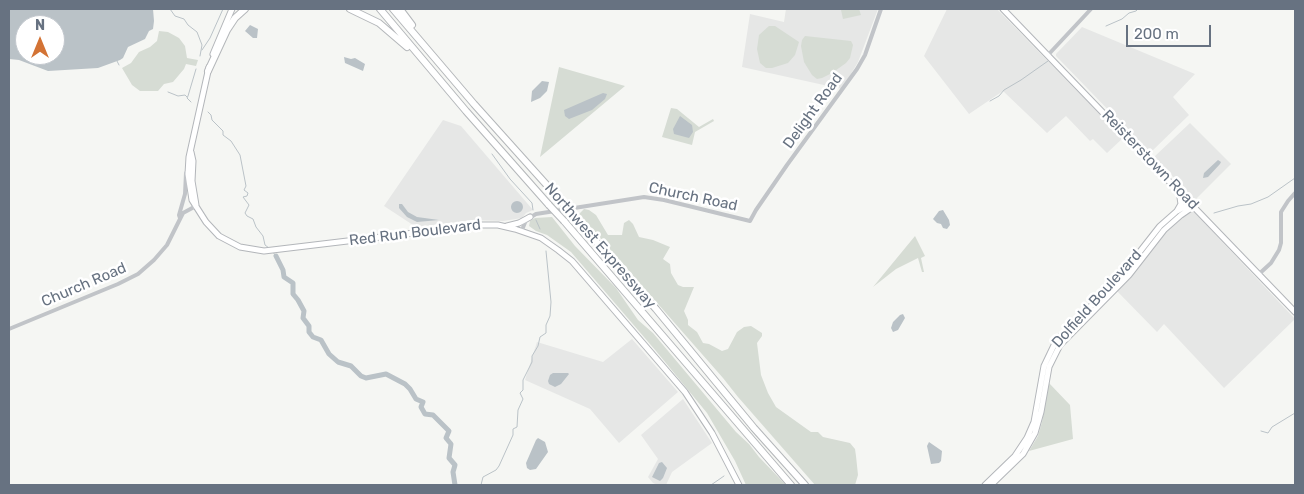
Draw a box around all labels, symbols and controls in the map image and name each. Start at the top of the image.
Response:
north arrow [15,15,65,65]
scale bar [1129,15,1214,47]
text: N [35,17,45,34]
text: 200 m [1134,25,1179,43]
street label: Delight Road [780,70,846,152]
street label: Reisterstown Road [1098,106,1202,214]
street label: Church Road [647,179,739,215]
street label: Northwest Expressway [541,180,659,312]
street label: Red Run Boulevard [348,216,482,250]
street label: Dolfield Boulevard [1048,246,1146,352]
street label: Church Road [39,259,129,311]

